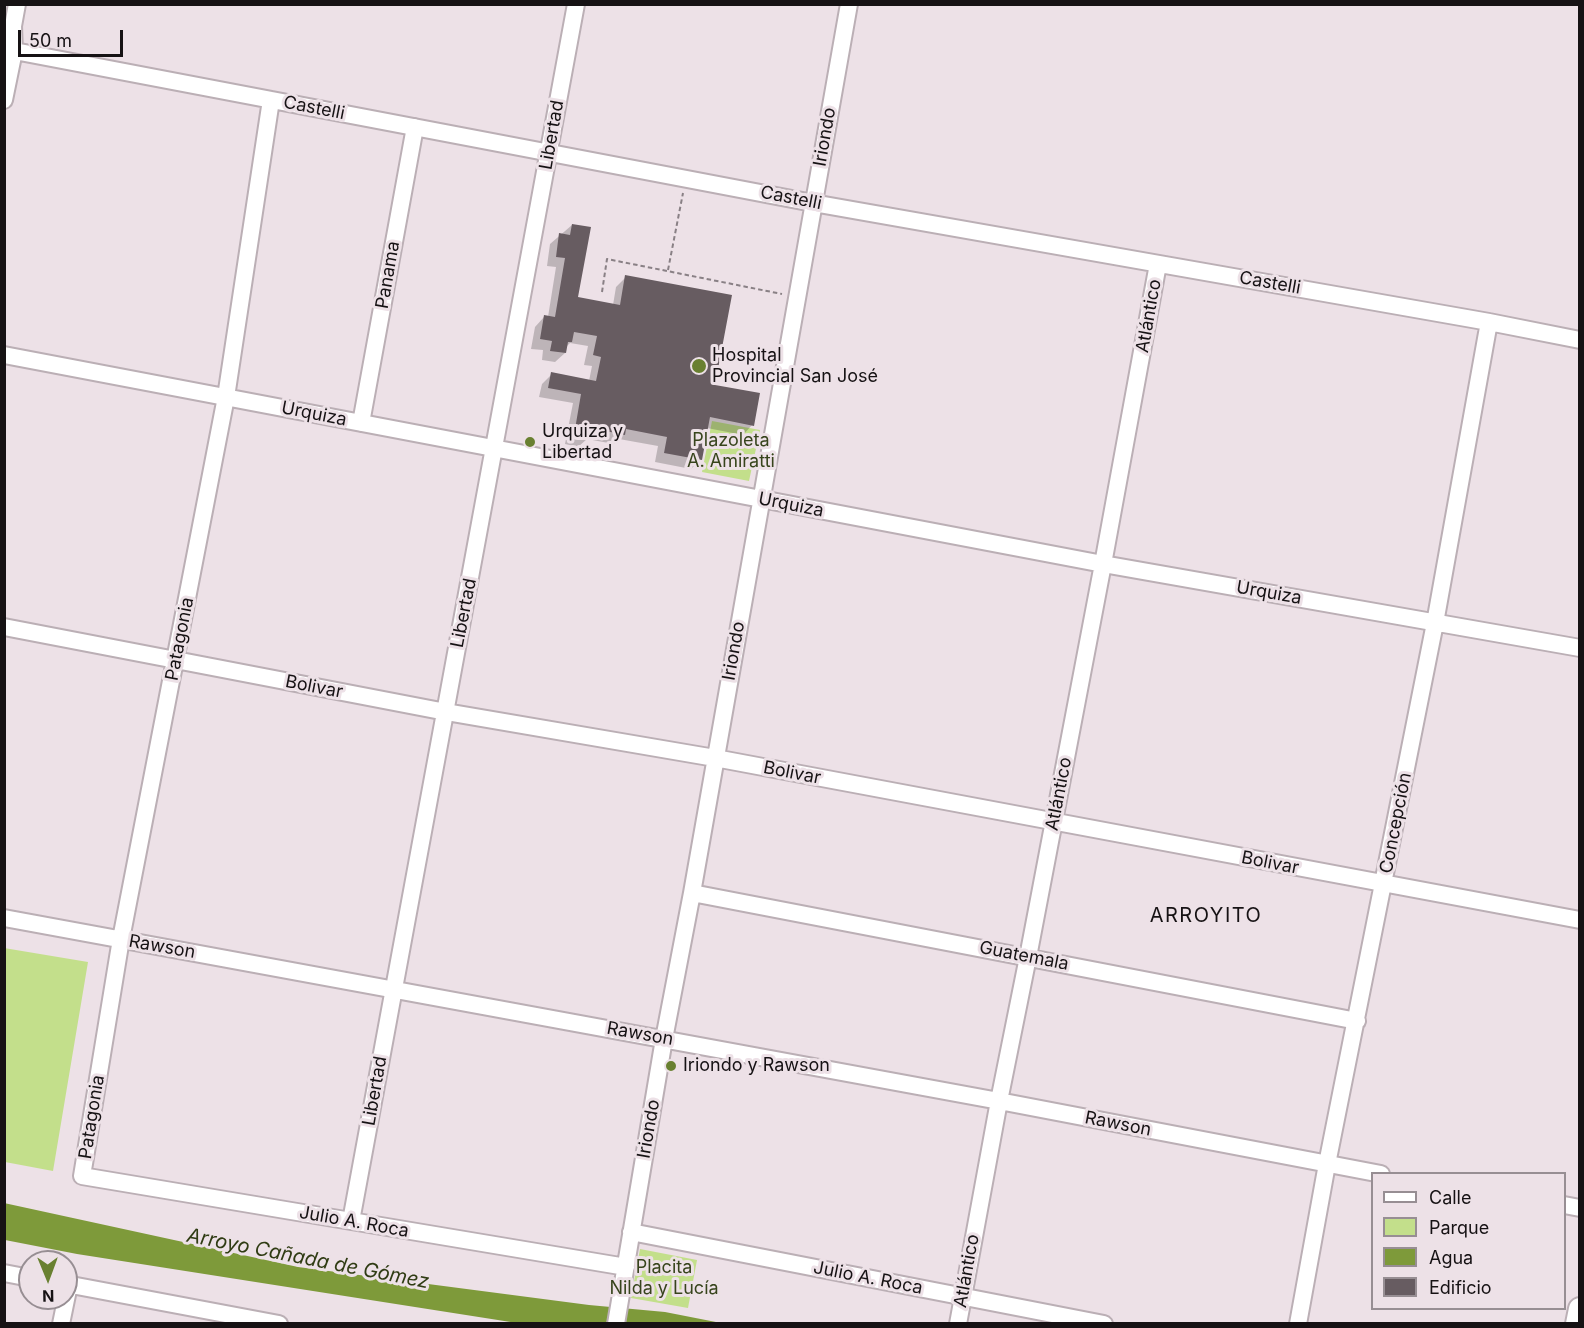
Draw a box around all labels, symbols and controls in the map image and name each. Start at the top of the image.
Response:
scale bar [21,18,126,56]
text: 50 m [29,30,72,51]
street label: Castelli [281,91,347,125]
street label: Libertad [535,99,569,171]
street label: Iriondo [809,106,841,168]
street label: Castelli [758,181,824,215]
street label: Panama [371,240,405,310]
street label: Castelli [1238,267,1302,299]
street label: Atlántico [1132,277,1166,355]
place label: Hospital Provincial San José [712,345,878,388]
marker: Hospital Provincial San José [690,357,708,375]
street label: Urquiza [280,397,348,431]
place label: Urquiza y Libertad [542,421,623,464]
park label: Plazoleta A. Amiratti [687,430,775,472]
marker: Urquiza y Libertad [523,435,537,449]
street label: Urquiza [757,488,825,522]
street label: Libertad [447,576,481,650]
street label: Urquiza [1235,577,1303,609]
street label: Patagonia [161,595,199,683]
street label: Iriondo [718,620,750,682]
street label: Bolivar [283,671,345,703]
street label: Atlántico [1041,755,1077,833]
street label: Bolivar [761,757,823,789]
street label: Concepción [1376,771,1416,875]
street label: Bolivar [1239,847,1301,879]
district label: ARROYITO [1150,904,1262,928]
street label: Rawson [127,931,197,963]
street label: Guatemala [977,937,1071,975]
street label: Rawson [605,1018,675,1050]
street label: Libertad [358,1055,392,1127]
place label: Iriondo y Rawson [683,1055,830,1077]
marker: Iriondo y Rawson [664,1059,678,1073]
street label: Patagonia [75,1074,109,1160]
street label: Iriondo [633,1098,665,1160]
street label: Rawson [1083,1107,1153,1141]
legend [1371,1172,1566,1310]
text: Calle [1429,1187,1471,1208]
street label: Julio A. Roca [298,1202,410,1242]
text: Parque [1429,1217,1489,1238]
water label: Arroyo Cañada de Gómez [185,1224,431,1294]
street label: Atlántico [950,1232,984,1310]
text: Agua [1429,1247,1473,1268]
north arrow [18,1250,78,1310]
park label: Placita Nilda y Lucía [609,1257,719,1300]
street label: Julio A. Roca [812,1257,924,1299]
text: Edificio [1429,1277,1492,1298]
text: N [42,1286,55,1306]

